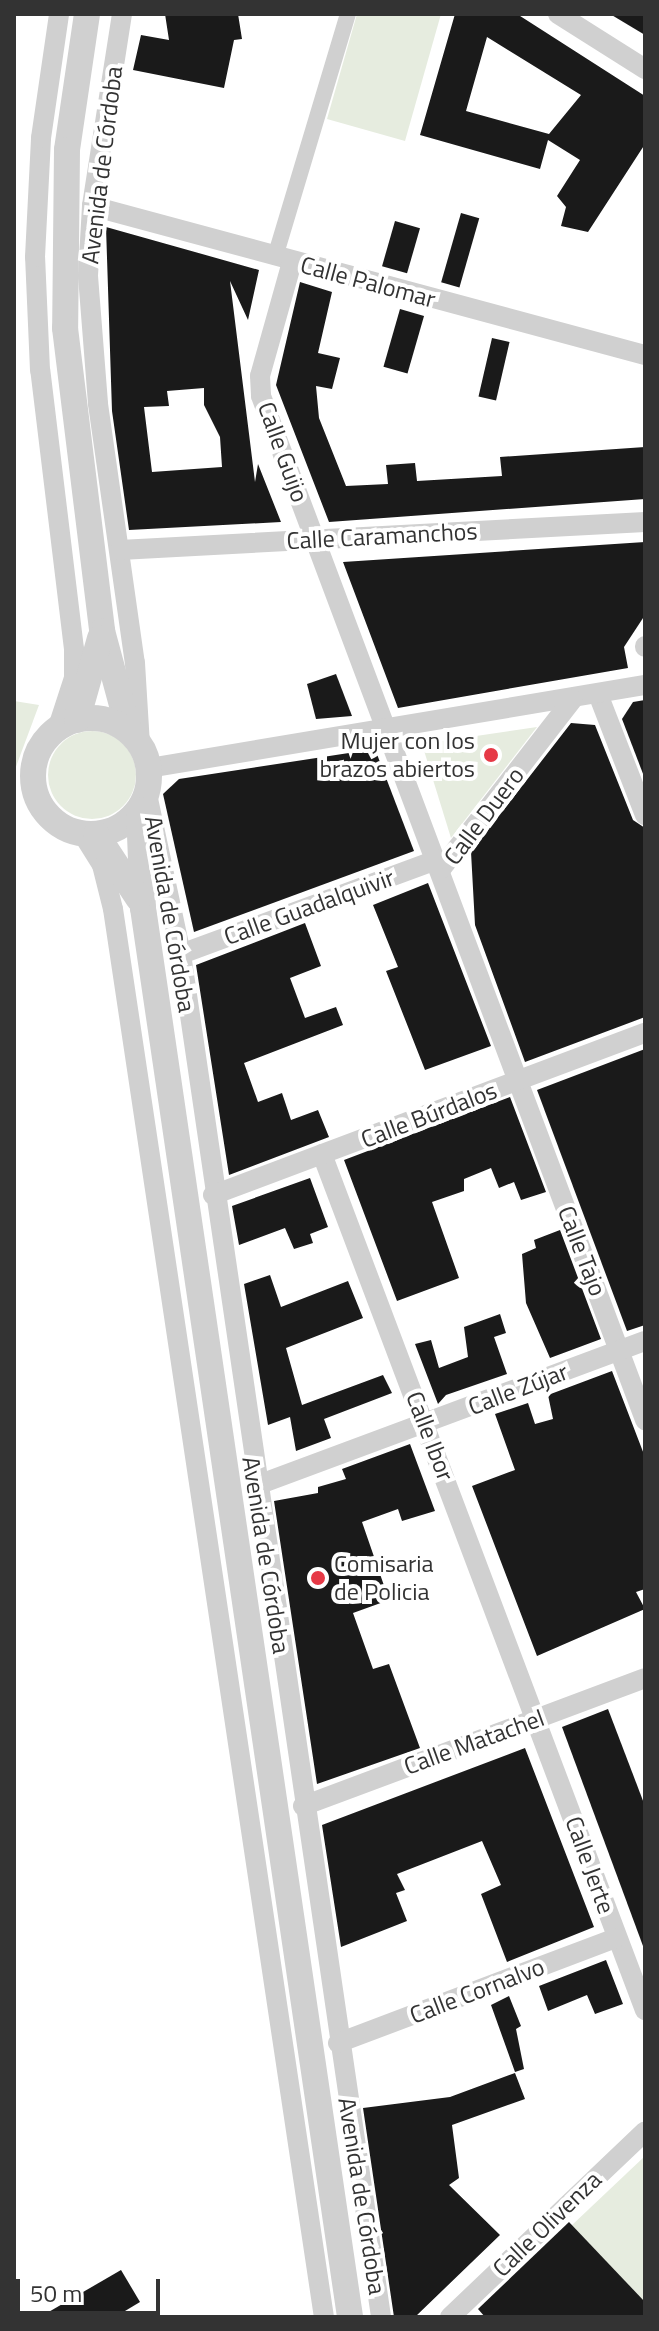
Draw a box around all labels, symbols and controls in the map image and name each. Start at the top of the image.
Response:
street label: Avenida de Córdoba [76,64,128,266]
street label: Calle Palomar [297,250,439,314]
street label: Calle Guijo [252,398,314,506]
street label: Calle Caramanchos [286,517,478,555]
place label: Mujer con los brazos abiertos [320,727,475,783]
marker: Mujer con los brazos abiertos [482,746,500,764]
street label: Calle Duero [438,762,530,870]
street label: Avenida de Córdoba [139,813,201,1015]
street label: Calle Guadalquivir [220,863,398,951]
street label: Calle Búrdalos [357,1076,501,1154]
street label: Calle Tajo [552,1202,612,1300]
street label: Calle Zújar [464,1357,572,1421]
street label: Calle Ibor [400,1387,460,1485]
street label: Avenida de Córdoba [236,1454,296,1656]
place label: Comisaria de Policia [334,1550,434,1606]
marker: Comisaria de Policia [309,1569,327,1587]
street label: Calle Matachel [400,1703,548,1781]
street label: Calle Jerte [559,1812,621,1918]
street label: Calle Cornalvo [406,1952,548,2030]
street label: Avenida de Córdoba [332,2095,392,2297]
street label: Calle Olivenza [487,2165,607,2283]
scale bar [20,2263,164,2313]
text: 50 m [30,2275,82,2311]

